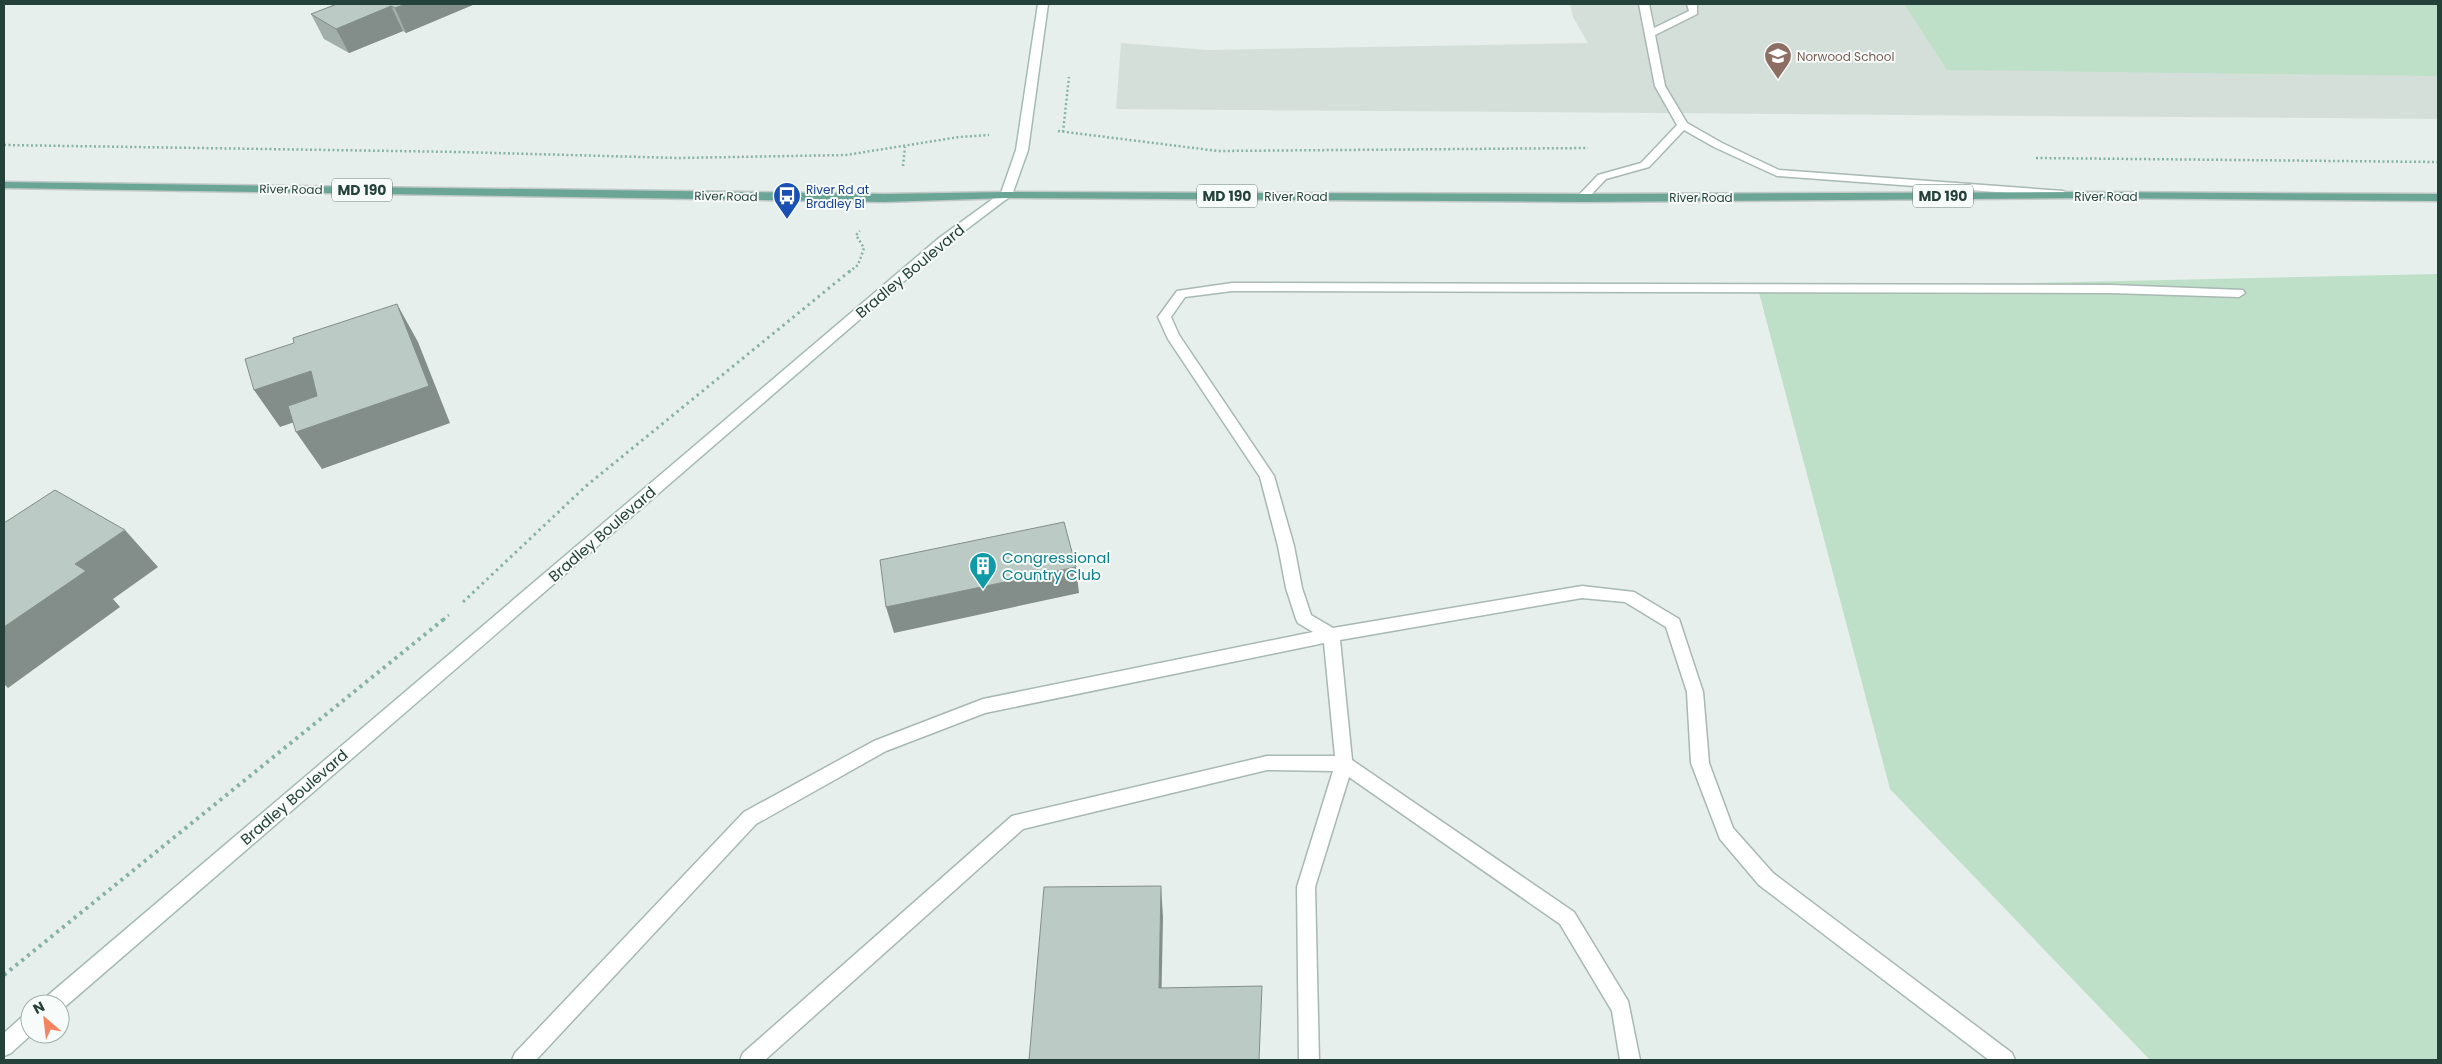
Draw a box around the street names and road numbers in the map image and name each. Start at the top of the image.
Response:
road number: MD 190 [332,178,392,202]
street label: River Road [259,180,323,198]
road number: MD 190 [1197,185,1257,208]
road number: MD 190 [1913,185,1973,208]
street label: River Road [694,187,758,205]
street label: River Road [1264,188,1328,205]
street label: River Road [2074,188,2138,205]
street label: River Road [1669,189,1733,206]
street label: Bradley Boulevard [851,219,969,323]
street label: Bradley Boulevard [544,481,660,587]
street label: Bradley Boulevard [236,744,352,850]

